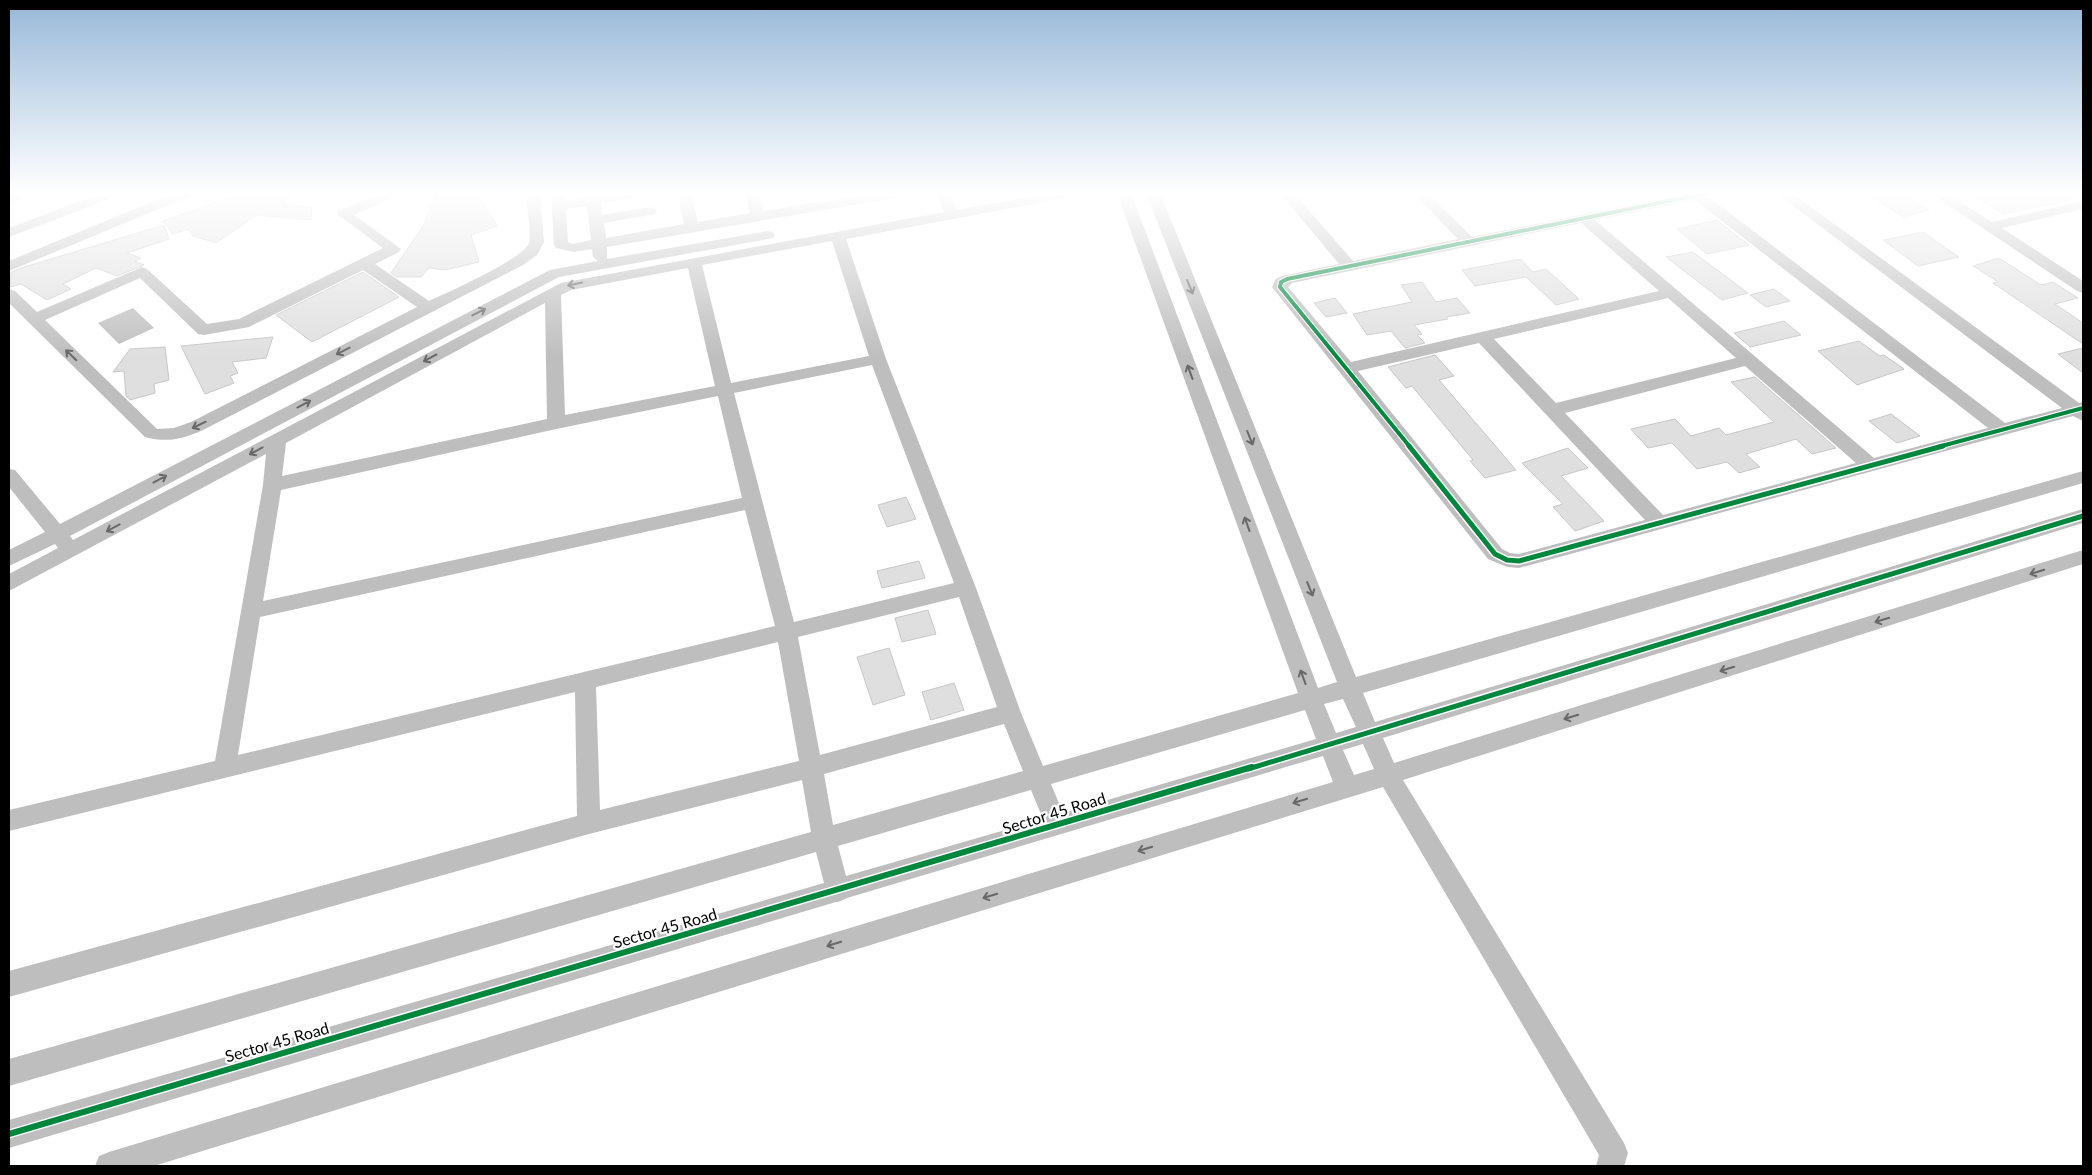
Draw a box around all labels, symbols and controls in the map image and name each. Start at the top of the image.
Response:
one-way arrow [1186,279,1196,294]
one-way arrow [567,280,583,290]
one-way arrow [472,307,486,317]
one-way arrow [336,347,351,356]
one-way arrow [65,349,77,361]
one-way arrow [423,353,438,363]
one-way arrow [1185,365,1194,380]
one-way arrow [297,399,312,409]
one-way arrow [192,421,207,430]
one-way arrow [1246,430,1255,445]
one-way arrow [249,446,264,456]
one-way arrow [153,474,168,484]
one-way arrow [1242,517,1251,532]
one-way arrow [106,524,121,533]
one-way arrow [2029,567,2045,577]
one-way arrow [1306,581,1315,596]
one-way arrow [1874,616,1890,625]
one-way arrow [1719,664,1735,674]
one-way arrow [1298,669,1307,685]
one-way arrow [1564,713,1580,722]
street label: Sector 45 Road [1000,788,1108,837]
one-way arrow [1293,797,1309,807]
one-way arrow [1137,844,1153,854]
one-way arrow [982,892,998,902]
street label: Sector 45 Road [611,904,719,951]
one-way arrow [827,939,843,949]
street label: Sector 45 Road [223,1018,331,1065]

